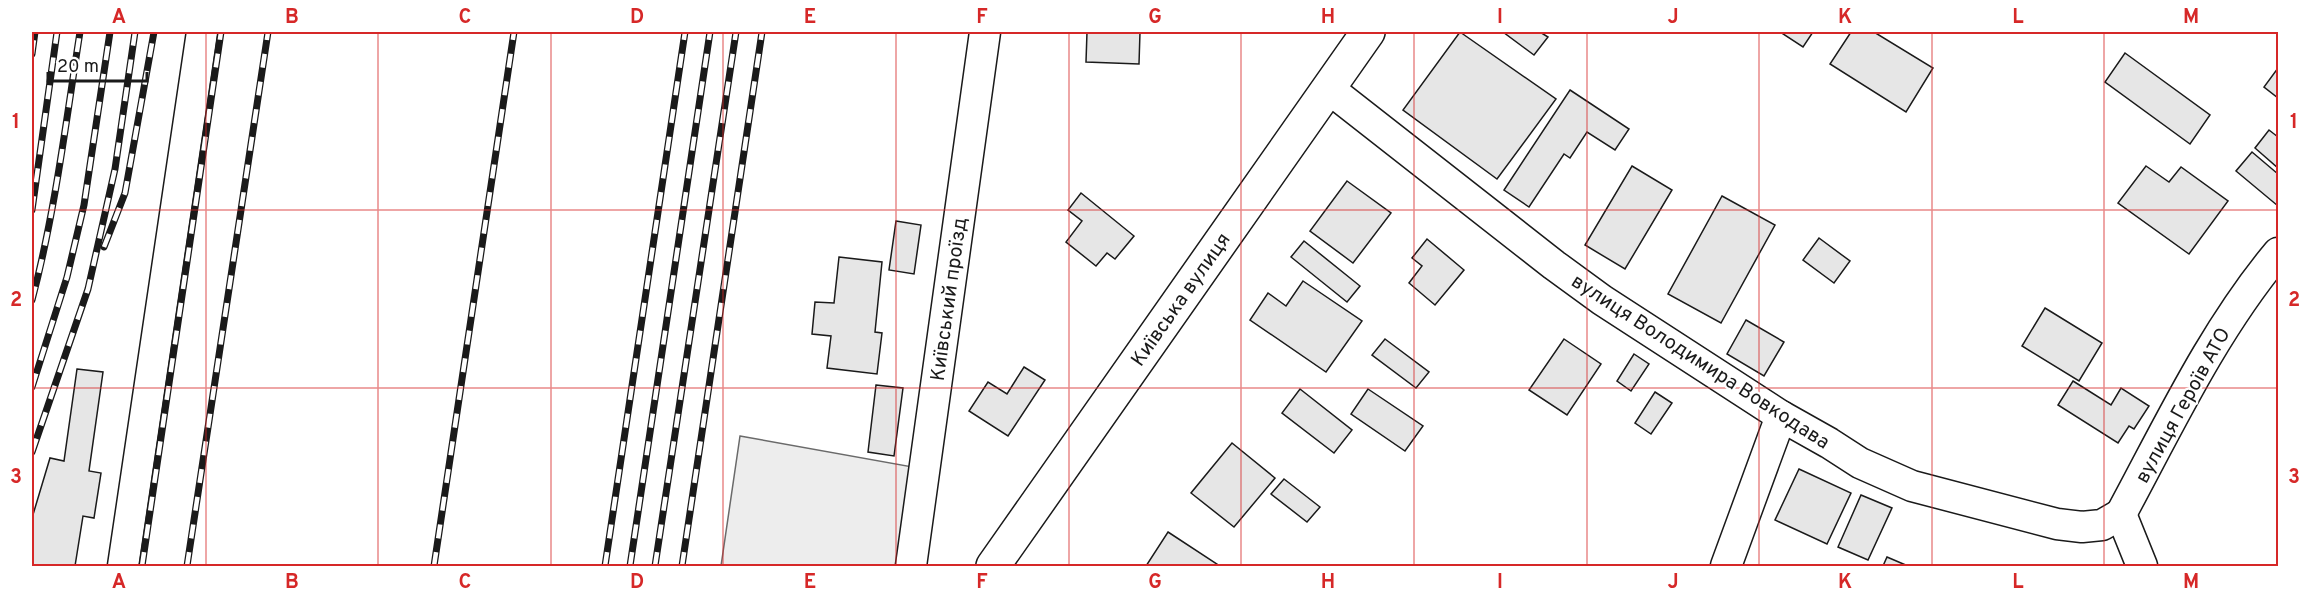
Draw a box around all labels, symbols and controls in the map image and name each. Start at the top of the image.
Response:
text: A [112,5,126,31]
text: B [285,5,299,31]
text: C [459,5,471,31]
text: D [630,5,644,31]
text: E [804,5,816,31]
text: F [976,5,988,31]
text: G [1148,5,1162,31]
text: H [1321,5,1335,31]
text: I [1497,5,1503,31]
text: J [1667,5,1679,31]
text: K [1838,5,1852,31]
text: L [2012,5,2024,31]
text: M [2183,5,2199,31]
scale bar [48,45,147,83]
text: 20 m [57,56,99,79]
text: 1 [12,110,20,136]
text: 1 [2290,110,2298,136]
street label: Київський проїзд [926,216,974,383]
street label: Київська вулиця [1126,228,1237,372]
street label: вулиця Володимира Вовкодава [1566,269,1834,456]
text: 2 [10,288,22,314]
text: 2 [2288,288,2300,314]
street label: вулиця Героїв АТО [2130,324,2237,488]
text: 3 [10,465,22,491]
text: 3 [2288,465,2300,491]
text: A [112,570,126,596]
text: B [285,570,299,596]
text: C [459,570,471,596]
text: D [630,570,644,596]
text: E [804,570,816,596]
text: F [976,570,988,596]
text: G [1148,570,1162,596]
text: H [1321,570,1335,596]
text: I [1497,570,1503,596]
text: J [1667,570,1679,596]
text: K [1838,570,1852,596]
text: L [2012,570,2024,596]
text: M [2183,570,2199,596]

